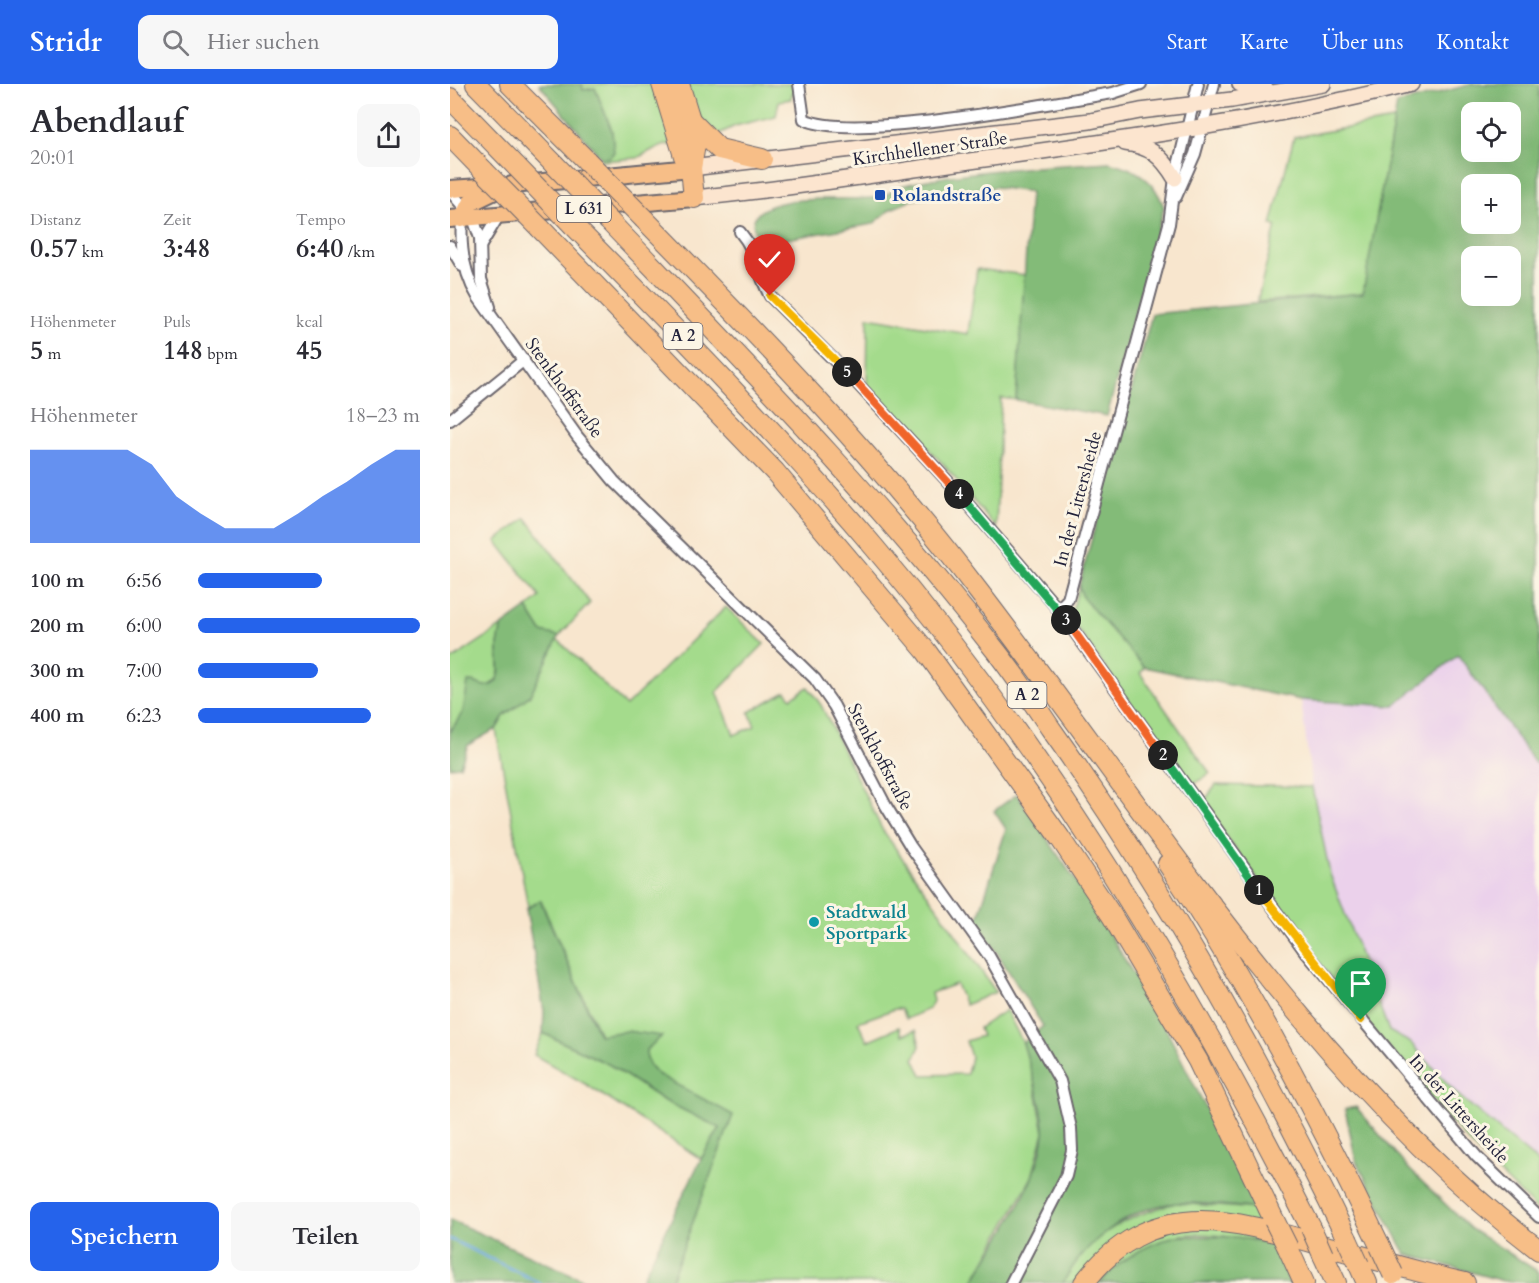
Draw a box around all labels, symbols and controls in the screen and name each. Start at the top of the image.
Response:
search box [138,15,558,69]
text: Stridr [30,23,102,61]
icon: search [159,26,192,59]
text: Hier suchen [207,27,320,57]
text: Start [1167,28,1207,57]
text: Karte [1240,28,1289,57]
text: Über uns [1322,28,1404,57]
text: Kontakt [1437,28,1509,57]
text: Abendlauf [30,99,184,144]
map controls [1461,102,1521,306]
button: locate [1461,102,1521,162]
button: share [357,104,420,167]
street label: Kirchhellener Straße [851,126,1009,172]
text: 20:01 [30,144,76,171]
button: + [1461,174,1521,234]
place label: Rolandstraße [892,183,1001,208]
marker: Rolandstraße [873,188,887,202]
road number: L 631 [557,196,611,222]
text: Distanz [30,209,81,231]
text: Zeit [163,209,191,231]
text: Tempo [296,209,346,231]
text: 0.57 [30,231,78,266]
text: 3:48 [163,231,211,266]
text: 6:40 [296,231,344,266]
pin [744,234,795,296]
text: km [78,241,104,263]
text: /km [344,241,375,263]
icon: check [753,243,786,276]
button: − [1461,246,1521,306]
text: Höhenmeter [30,311,116,333]
text: Puls [163,311,191,333]
text: kcal [296,311,323,333]
road number: A 2 [664,323,702,349]
text: 5 [30,333,43,368]
text: 148 [163,333,203,368]
text: 45 [296,333,323,368]
street label: Stenkhoffstraße [519,333,609,443]
text: m [43,343,61,365]
text: bpm [203,343,238,365]
pin: 5 [832,357,862,387]
text: 5 [843,361,851,383]
text: Höhenmeter [30,402,138,429]
text: 18–23 m [346,402,420,429]
street label: In der Littersheide [1048,428,1108,570]
pin: 4 [944,479,974,509]
text: 4 [955,483,963,505]
text: 100 m [30,567,85,594]
text: 6:56 [126,567,162,594]
pin: 3 [1051,605,1081,635]
text: 3 [1062,609,1070,631]
text: 200 m [30,612,85,639]
text: 6:00 [126,612,162,639]
text: 300 m [30,657,85,684]
text: 7:00 [126,657,162,684]
road number: A 2 [1008,682,1046,708]
street label: Stenkhoffstraße [841,699,919,815]
text: 400 m [30,702,85,729]
text: 6:23 [126,702,162,729]
pin: 2 [1148,740,1178,770]
text: 2 [1159,744,1167,766]
pin: 1 [1244,875,1274,905]
text: 1 [1255,879,1263,901]
place label: Stadtwald Sportpark [826,900,908,946]
marker: Stadtwald Sportpark [807,915,821,929]
pin [1335,958,1386,1020]
icon: arrive [1344,967,1377,1000]
street label: In der Littersheide [1403,1049,1515,1169]
button: Speichern [30,1202,219,1271]
button: Teilen [231,1202,420,1271]

